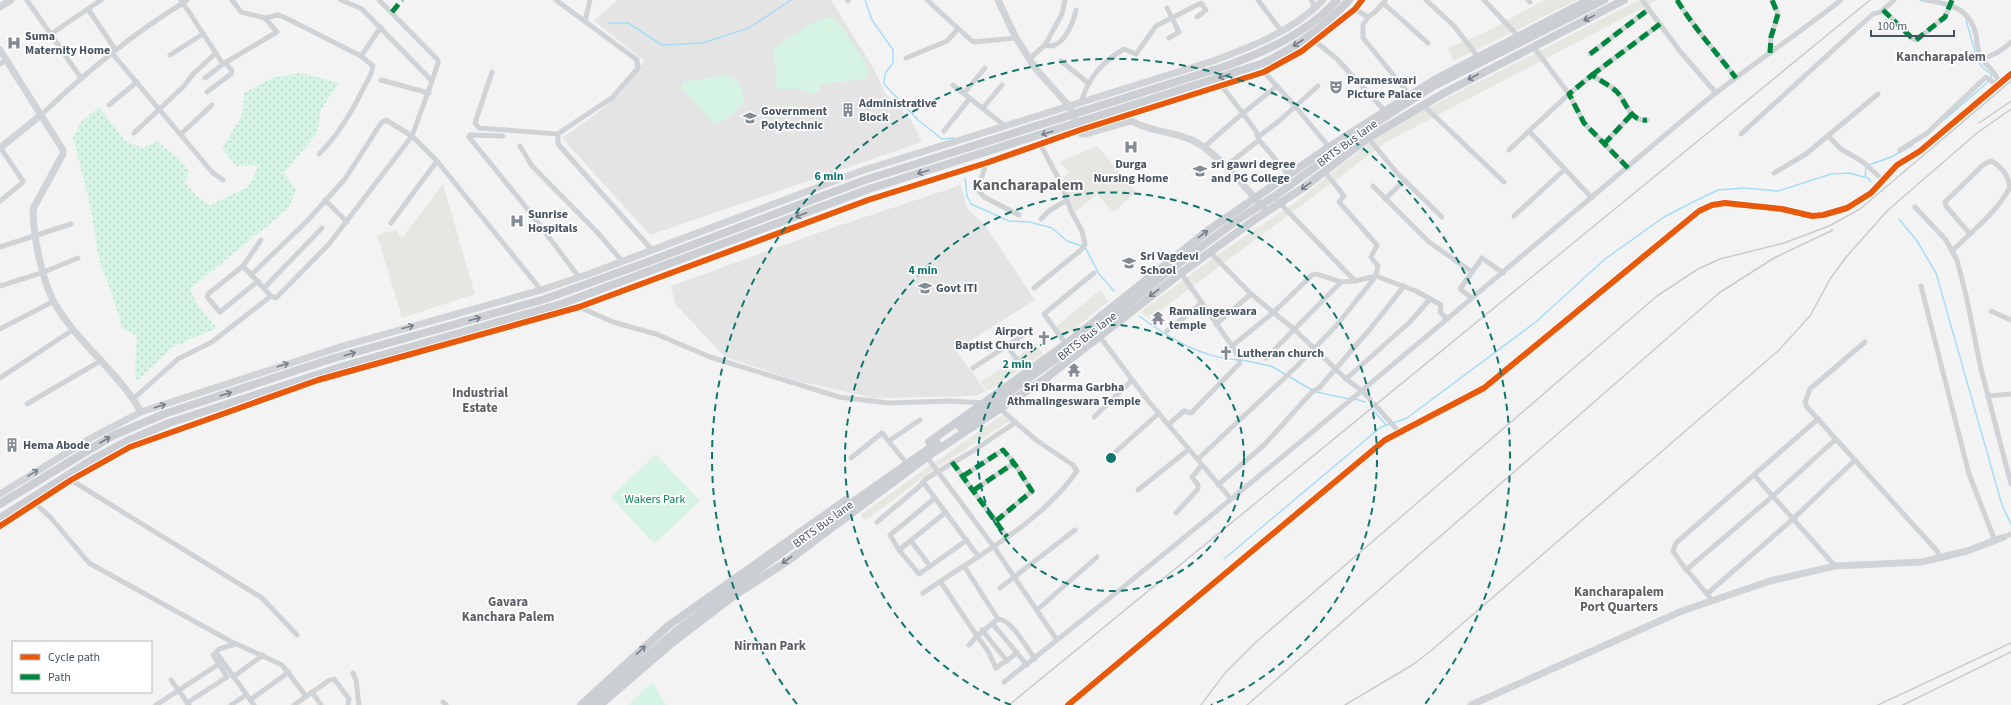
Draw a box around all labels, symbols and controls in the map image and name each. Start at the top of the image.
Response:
scale bar [1871,12,1954,38]
one-way arrow [1583,15,1595,22]
text: 100 m [1877,18,1907,35]
place label: Suma Maternity Home [25,28,110,59]
hospital icon: Suma Maternity Home [6,35,22,51]
one-way arrow [1293,39,1304,48]
district label: Kancharapalem [1896,48,1986,66]
place label: Parameswari Picture Palace [1347,72,1422,103]
one-way arrow [1219,73,1231,81]
one-way arrow [1467,74,1479,81]
theatre icon: Parameswari Picture Palace [1328,79,1344,95]
place label: Administrative Block [858,95,937,126]
building icon: Administrative Block [840,102,856,118]
place label: Government Polytechnic [761,103,828,134]
school or university icon: Government Polytechnic [742,110,758,126]
street label: BRTS Bus lane [1314,116,1381,171]
one-way arrow [1041,130,1054,137]
hospital icon: Durga Nursing Home [1123,139,1139,155]
place label: Durga Nursing Home [1093,156,1169,187]
place label: sri gawri degree and PG College [1211,156,1296,187]
school or university icon: sri gawri degree and PG College [1192,163,1208,179]
text: 6 min [814,168,844,185]
one-way arrow [917,169,929,177]
district label: Kancharapalem [973,174,1083,196]
one-way arrow [1301,182,1312,190]
place label: Sunrise Hospitals [528,206,578,237]
one-way arrow [795,212,807,220]
hospital icon: Sunrise Hospitals [509,213,525,229]
one-way arrow [1197,230,1208,238]
place label: Sri Vagdevi School [1140,248,1199,279]
school or university icon: Sri Vagdevi School [1121,255,1137,271]
text: 4 min [908,262,938,279]
school or university icon: Govt ITI [917,280,933,296]
place label: Govt ITI [936,280,977,297]
one-way arrow [1149,289,1160,297]
place label: Ramalingeswara temple [1169,303,1257,334]
street label: BRTS Bus lane [1054,308,1121,365]
temple icon: Ramalingeswara temple [1150,310,1166,326]
one-way arrow [468,314,481,322]
one-way arrow [401,323,414,330]
place label: Airport Baptist Church [955,323,1033,354]
church icon: Airport Baptist Church [1036,330,1052,346]
church icon: Lutheran church [1218,345,1234,361]
place label: Lutheran church [1237,345,1324,362]
one-way arrow [343,350,356,357]
text: 2 min [1002,356,1032,373]
one-way arrow [277,361,290,368]
temple icon: Sri Dharma Garbha Athmalingeswara Temple [1066,362,1082,378]
place label: Sri Dharma Garbha Athmalingeswara Temple [1006,379,1141,410]
district label: Industrial Estate [452,384,508,417]
one-way arrow [220,389,232,397]
one-way arrow [153,402,166,409]
one-way arrow [99,435,111,443]
building icon: Hema Abode [4,437,20,453]
place label: Hema Abode [23,437,90,454]
centre of rings [1104,451,1118,465]
one-way arrow [27,468,39,476]
park label: Wakers Park [625,491,686,508]
street label: BRTS Bus lane [790,497,857,552]
one-way arrow [782,556,793,564]
district label: Kancharapalem Port Quarters [1574,583,1664,616]
district label: Gavara Kanchara Palem [462,593,554,626]
district label: Nirman Park [734,637,807,655]
legend [12,641,152,693]
one-way arrow [636,645,646,655]
text: Cycle path [48,649,100,666]
text: Path [48,669,71,686]

